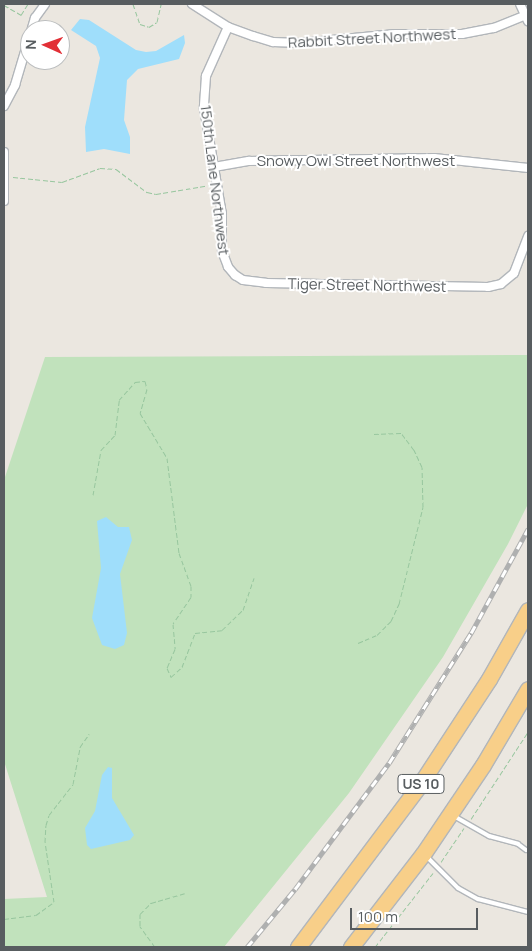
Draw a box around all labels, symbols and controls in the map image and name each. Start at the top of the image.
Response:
north arrow [20,20,70,70]
street label: Rabbit Street Northwest [287,25,457,51]
text: N [21,39,40,50]
street label: 150th Lane Northwest [197,104,233,256]
street label: Snowy Owl Street Northwest [257,152,455,170]
street label: Tiger Street Northwest [287,275,447,295]
road number: US 10 [397,772,445,796]
scale bar [352,898,480,930]
text: 100 m [358,906,398,927]

